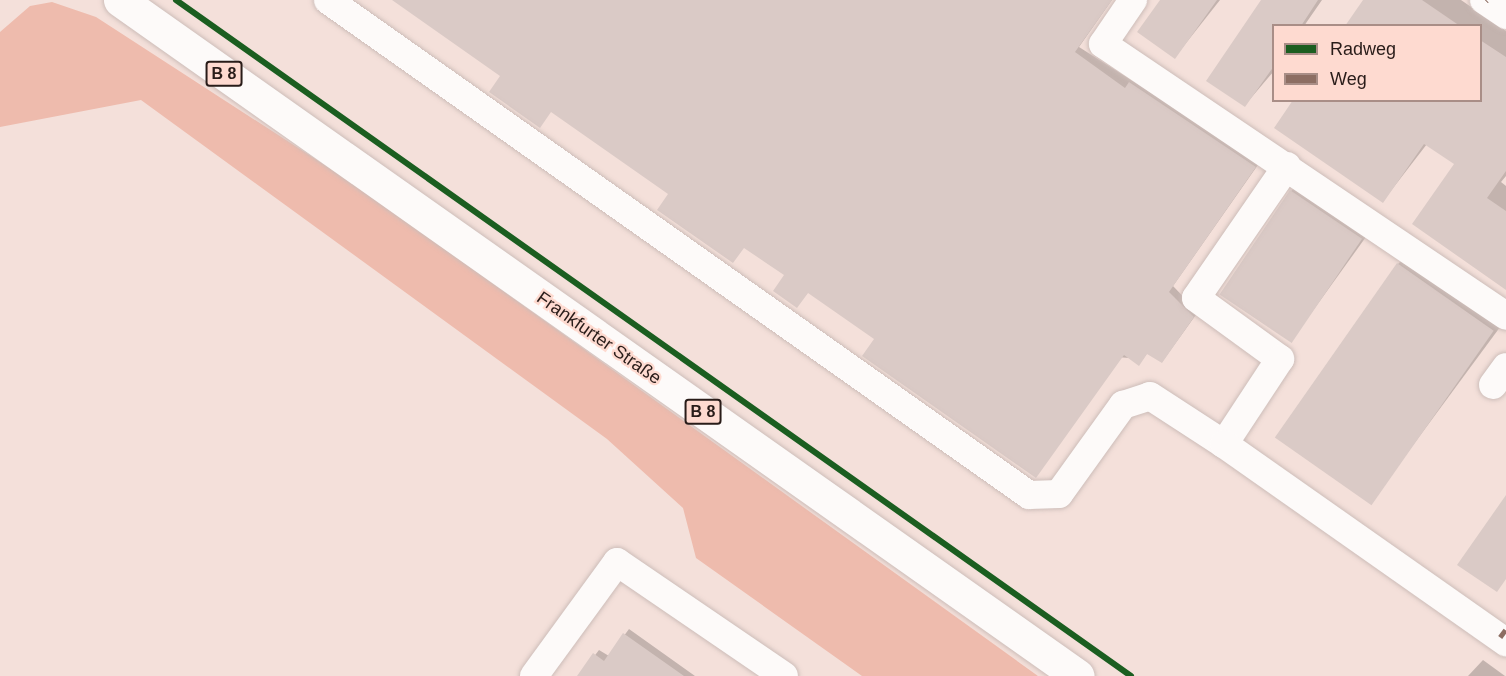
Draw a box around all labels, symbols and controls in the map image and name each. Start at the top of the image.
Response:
legend [1272,24,1482,102]
text: Radweg [1330,39,1396,59]
road number: B 8 [204,61,244,87]
text: Weg [1330,69,1367,89]
street label: Frankfurter Straße [533,287,665,389]
road number: B 8 [684,399,722,425]

